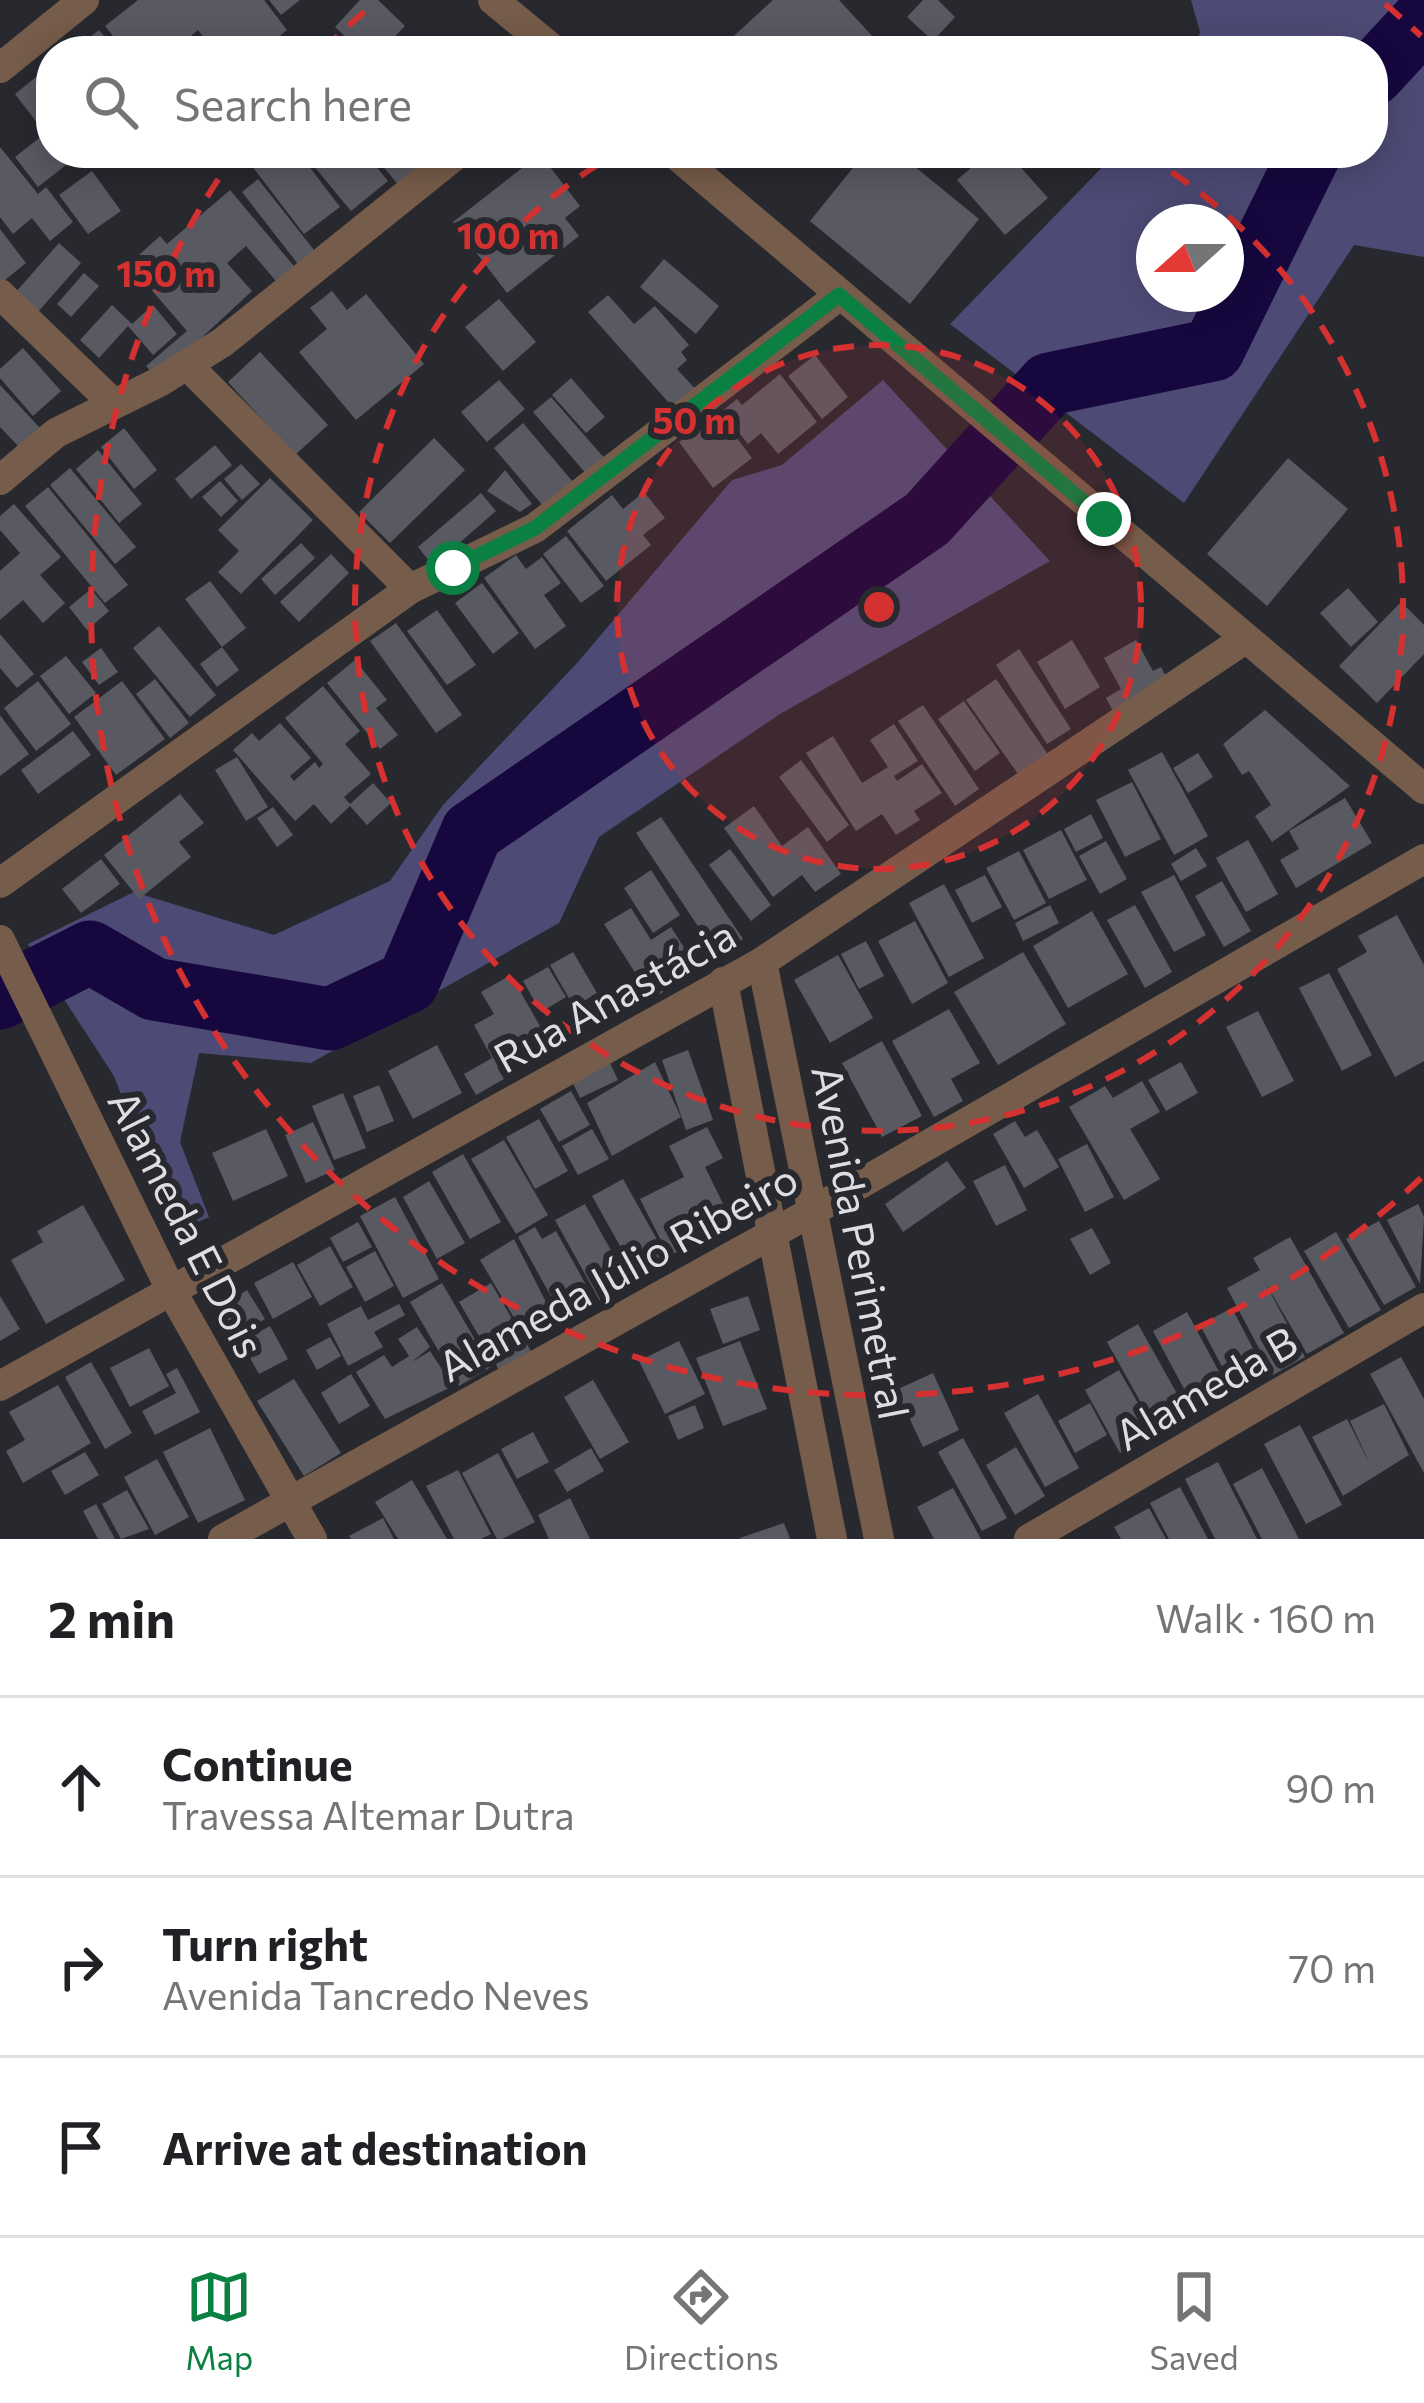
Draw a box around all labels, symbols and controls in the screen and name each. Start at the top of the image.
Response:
search box [36,36,1388,168]
icon: search [78,69,144,135]
text: Search here [174,75,412,130]
north arrow [1136,204,1244,312]
text: 100 m [457,212,559,256]
text: 150 m [116,250,216,294]
text: 50 m [652,397,736,441]
route end [1077,492,1131,546]
route start [426,541,480,595]
centre of rings [858,586,900,628]
street label: Rua Anastácia [484,907,744,1083]
street label: Avenida Perimetral [802,1061,922,1423]
street label: Alameda E Dois [98,1080,278,1366]
street label: Alameda Júlio Ribeiro [428,1151,806,1391]
street label: Alameda B [1105,1314,1305,1460]
text: 2 min [48,1586,175,1649]
text: Walk · 160 m [1155,1593,1376,1641]
text: Continue [162,1735,353,1790]
icon: ahead [48,1754,114,1820]
text: 90 m [1285,1763,1376,1811]
text: Travessa Altemar Dutra [162,1790,575,1838]
text: Turn right [162,1915,368,1970]
icon: right [48,1934,114,2000]
text: 70 m [1289,1943,1376,1991]
text: Avenida Tancredo Neves [162,1970,590,2018]
icon: arrive [48,2114,114,2180]
text: Arrive at destination [162,2119,588,2174]
tab: Map [185,2264,253,2377]
tab: Directions [624,2264,779,2377]
tab: Saved [1150,2264,1239,2377]

